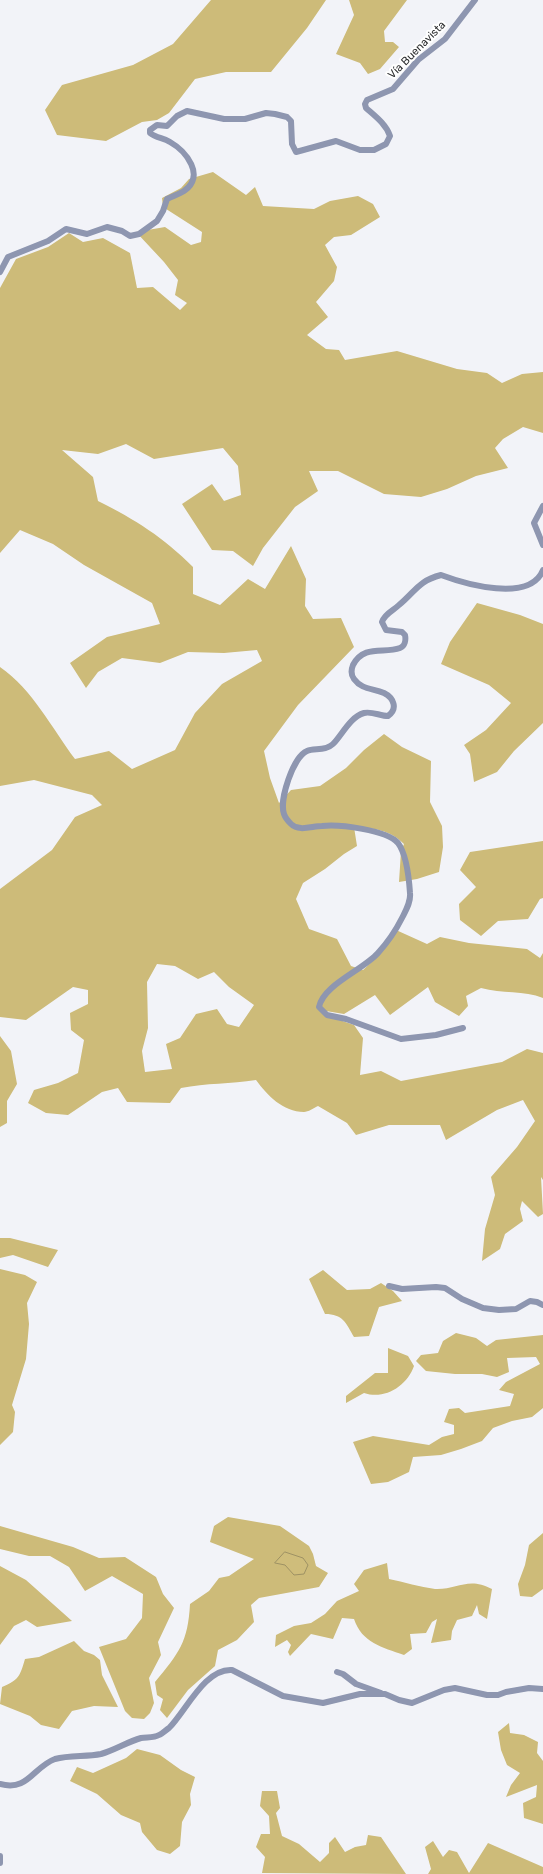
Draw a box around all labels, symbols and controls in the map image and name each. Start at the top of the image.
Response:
street label: Vía Buenavista [385,18,449,82]

